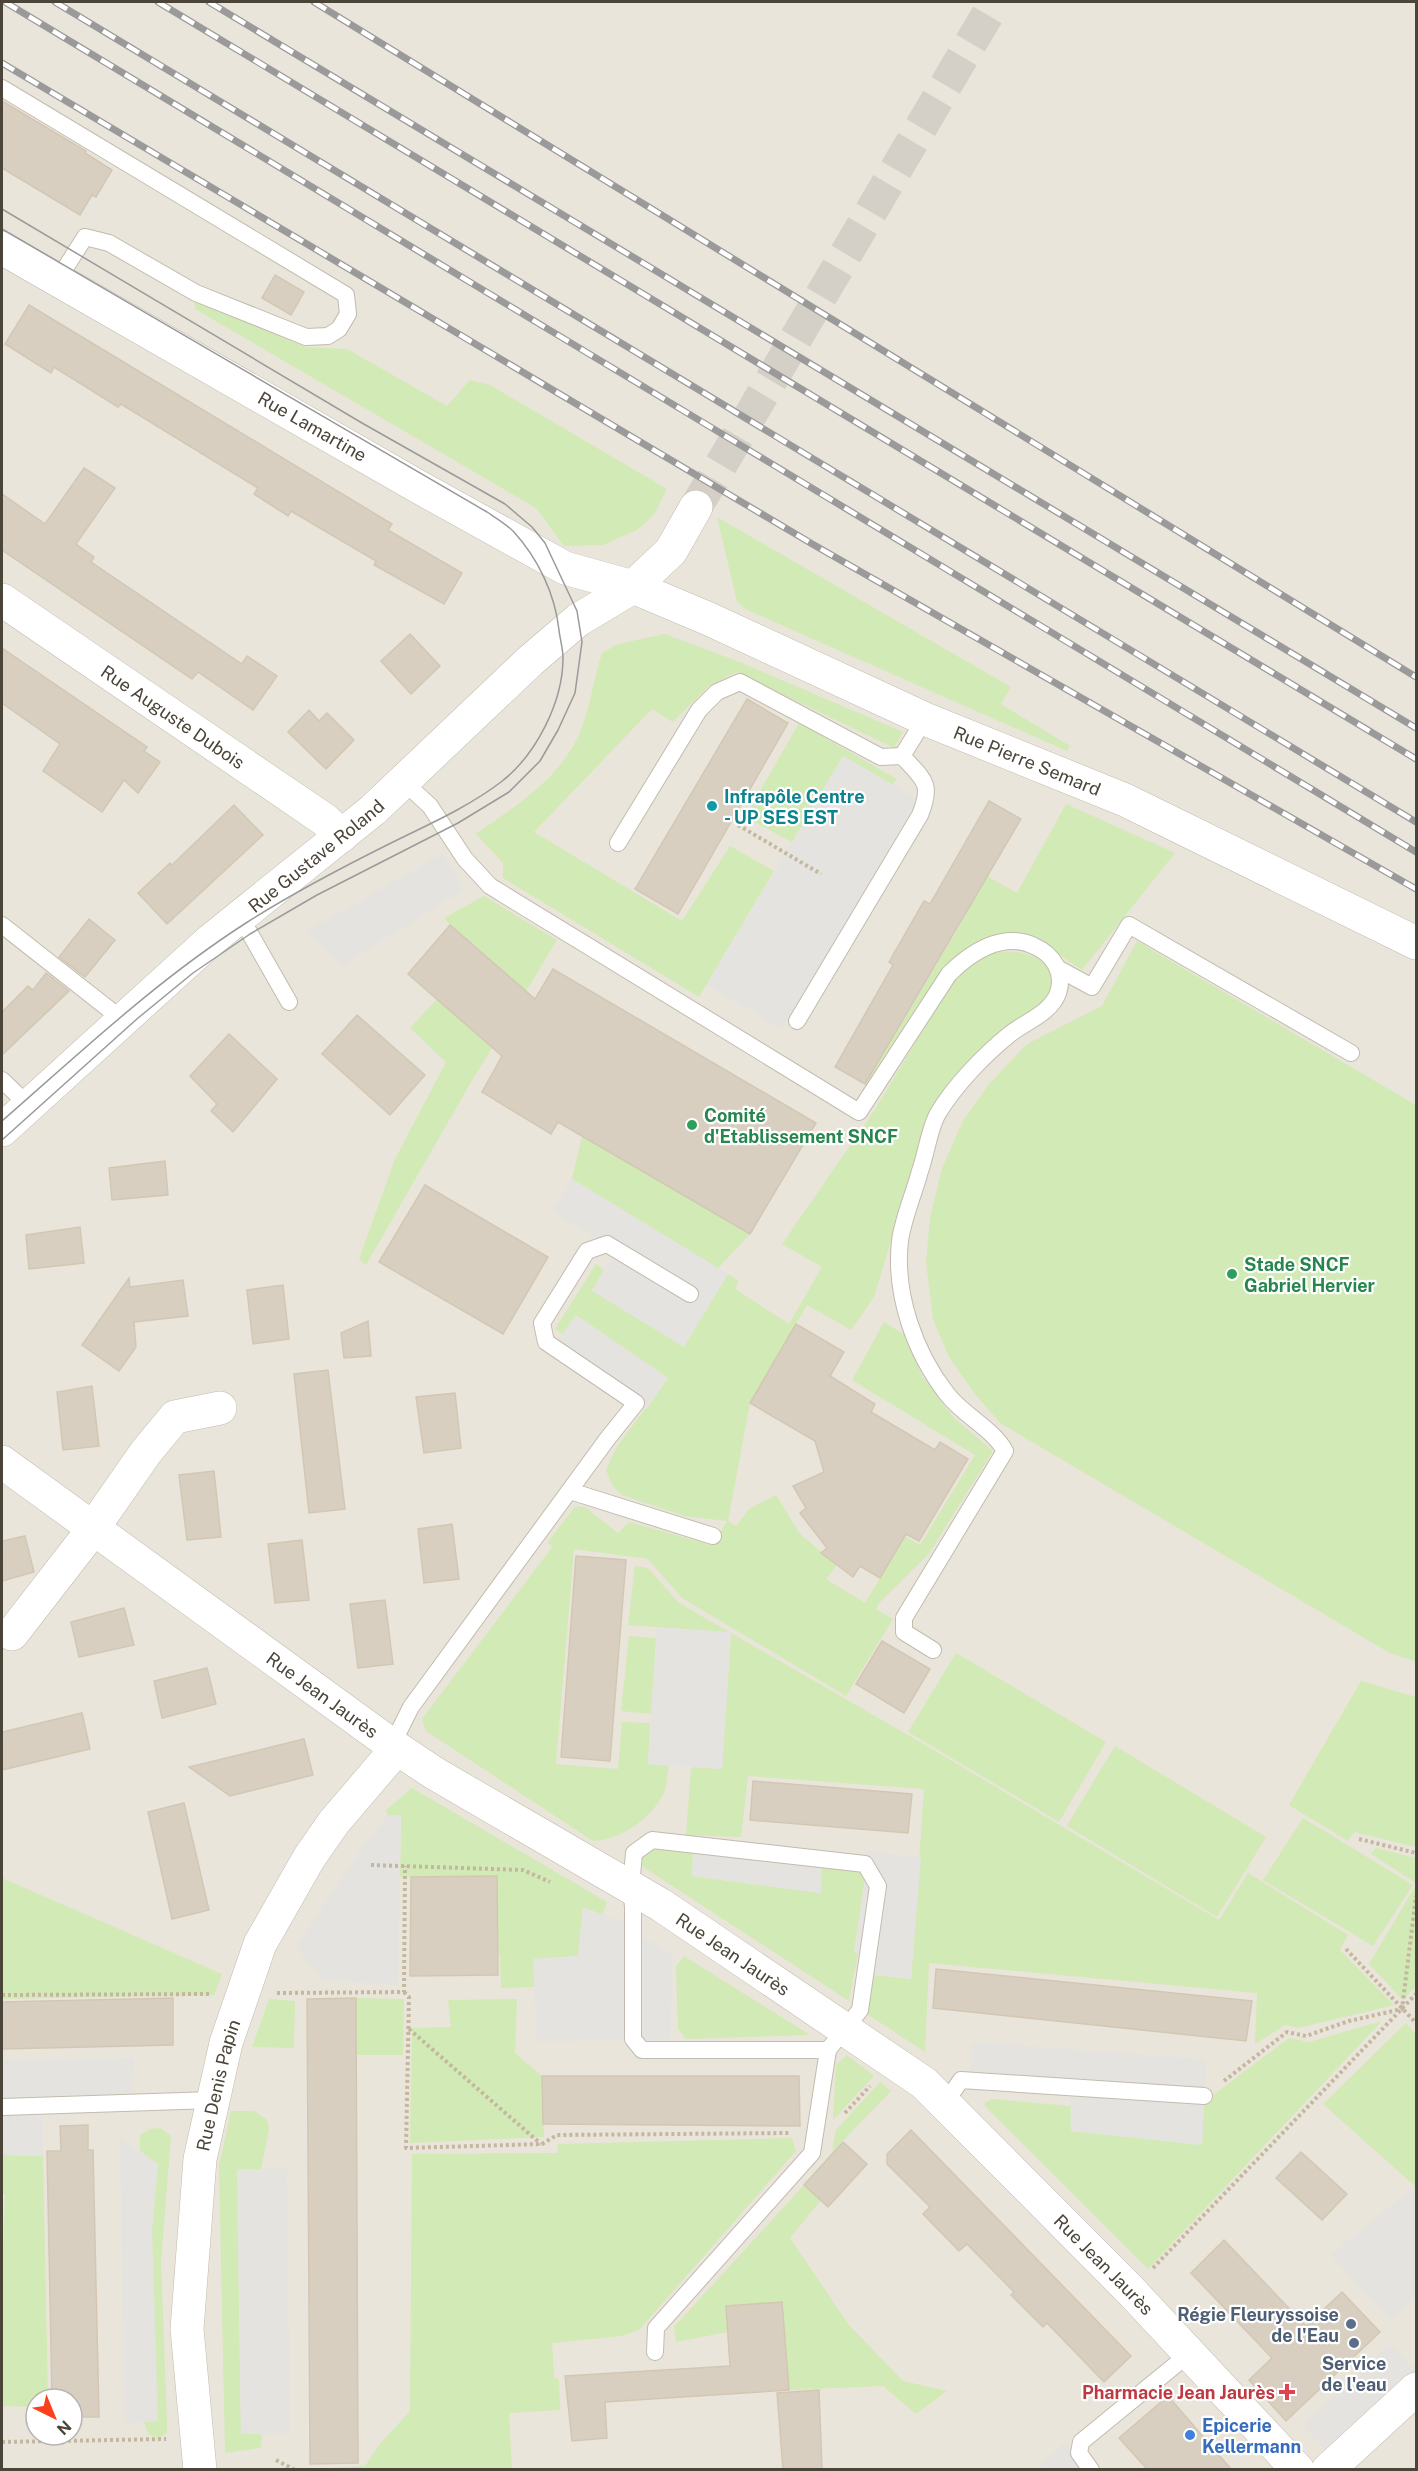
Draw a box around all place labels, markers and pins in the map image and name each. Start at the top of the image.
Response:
place label: Infrapôle Centre - UP SES EST [724,786,865,828]
marker: Infrapôle Centre - UP SES EST [705,799,719,813]
place label: Comité d'Etablissement SNCF [704,1105,898,1147]
marker: Comité d'Etablissement SNCF [685,1118,699,1132]
place label: Stade SNCF Gabriel Hervier [1244,1254,1376,1296]
marker: Stade SNCF Gabriel Hervier [1225,1267,1239,1281]
place label: Régie Fleuryssoise de l'Eau [1177,2304,1339,2346]
marker: Régie Fleuryssoise de l'Eau [1344,2317,1358,2331]
marker: Service de l'eau [1347,2336,1361,2350]
place label: Service de l'eau [1321,2353,1387,2395]
place label: Pharmacie Jean Jaurès [1082,2382,1275,2403]
marker: Pharmacie Jean Jaurès [1280,2385,1294,2399]
place label: Epicerie Kellermann [1202,2415,1301,2457]
marker: Epicerie Kellermann [1183,2428,1197,2442]

